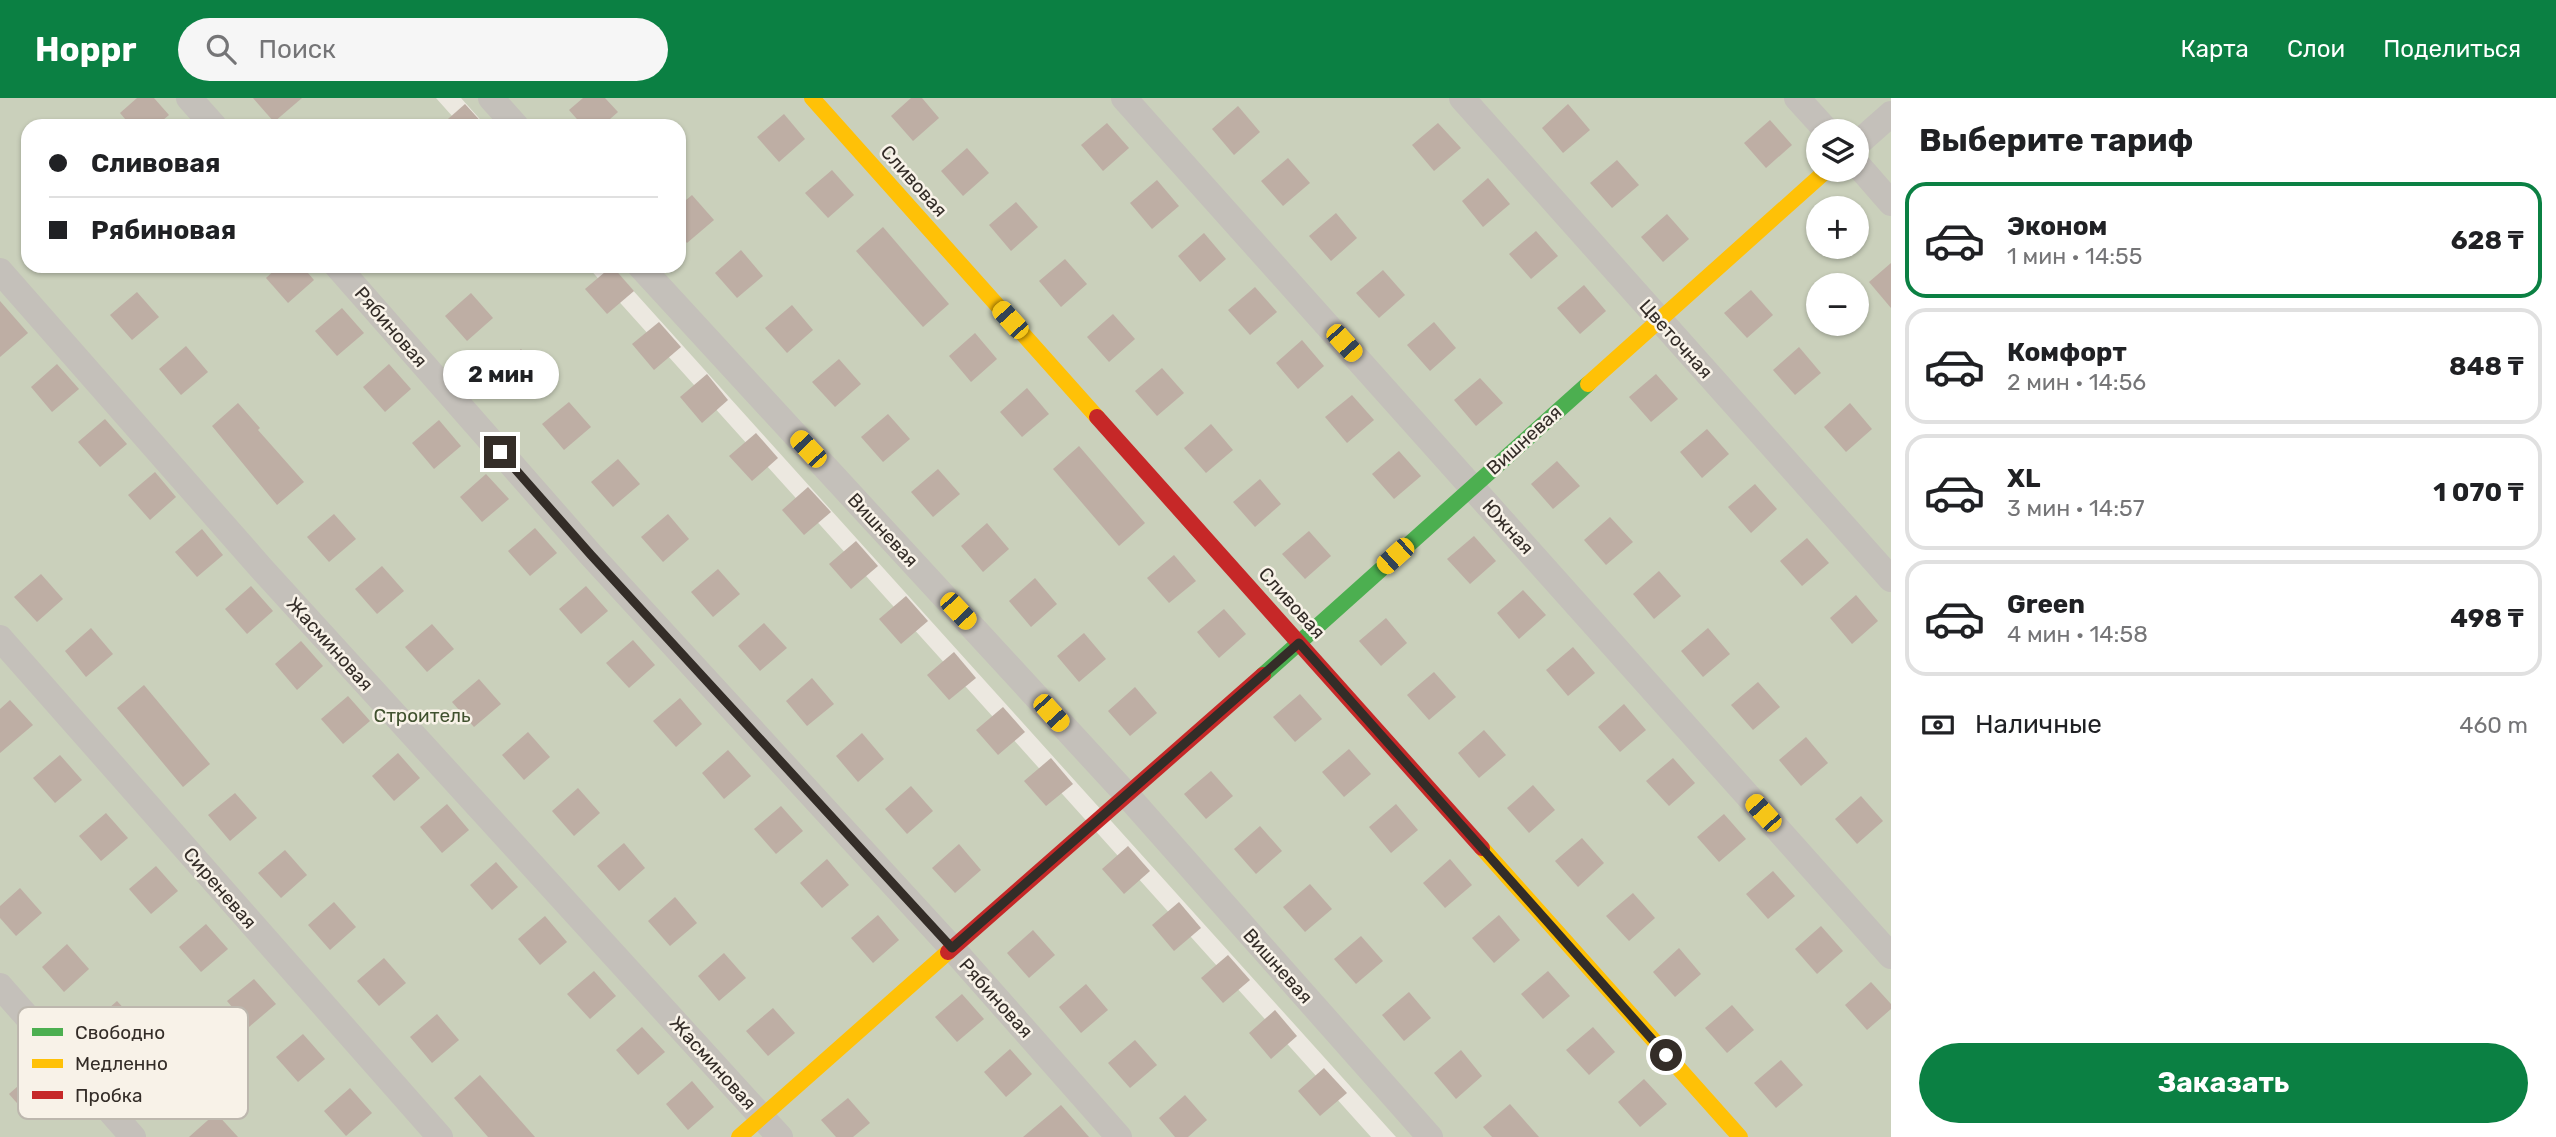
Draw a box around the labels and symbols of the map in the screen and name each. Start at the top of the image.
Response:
street label: Сливовая [876,140,952,222]
street label: Рябиновая [350,282,432,372]
street label: Цветочная [1634,295,1718,383]
car [989,297,1032,343]
car [1323,320,1366,366]
callout: 2 мин [442,350,558,400]
street label: Вишневая [1482,400,1566,480]
car [786,426,831,472]
route end [484,436,516,468]
street label: Вишневая [843,488,923,572]
street label: Южная [1477,495,1539,559]
car [1373,534,1418,578]
street label: Сливовая [1254,562,1330,644]
car [936,588,981,634]
street label: Жасминовая [282,592,378,696]
car [1030,690,1073,736]
park label: Строитель [373,704,471,727]
car [1742,790,1785,836]
street label: Сиреневая [179,843,261,933]
street label: Вишневая [1238,924,1318,1008]
street label: Рябиновая [954,953,1038,1043]
legend [18,1007,248,1119]
street label: Жасминовая [665,1011,761,1115]
text: Свободно [75,1021,165,1044]
route start [1650,1039,1682,1071]
text: Медленно [75,1052,168,1075]
text: Пробка [75,1084,143,1107]

